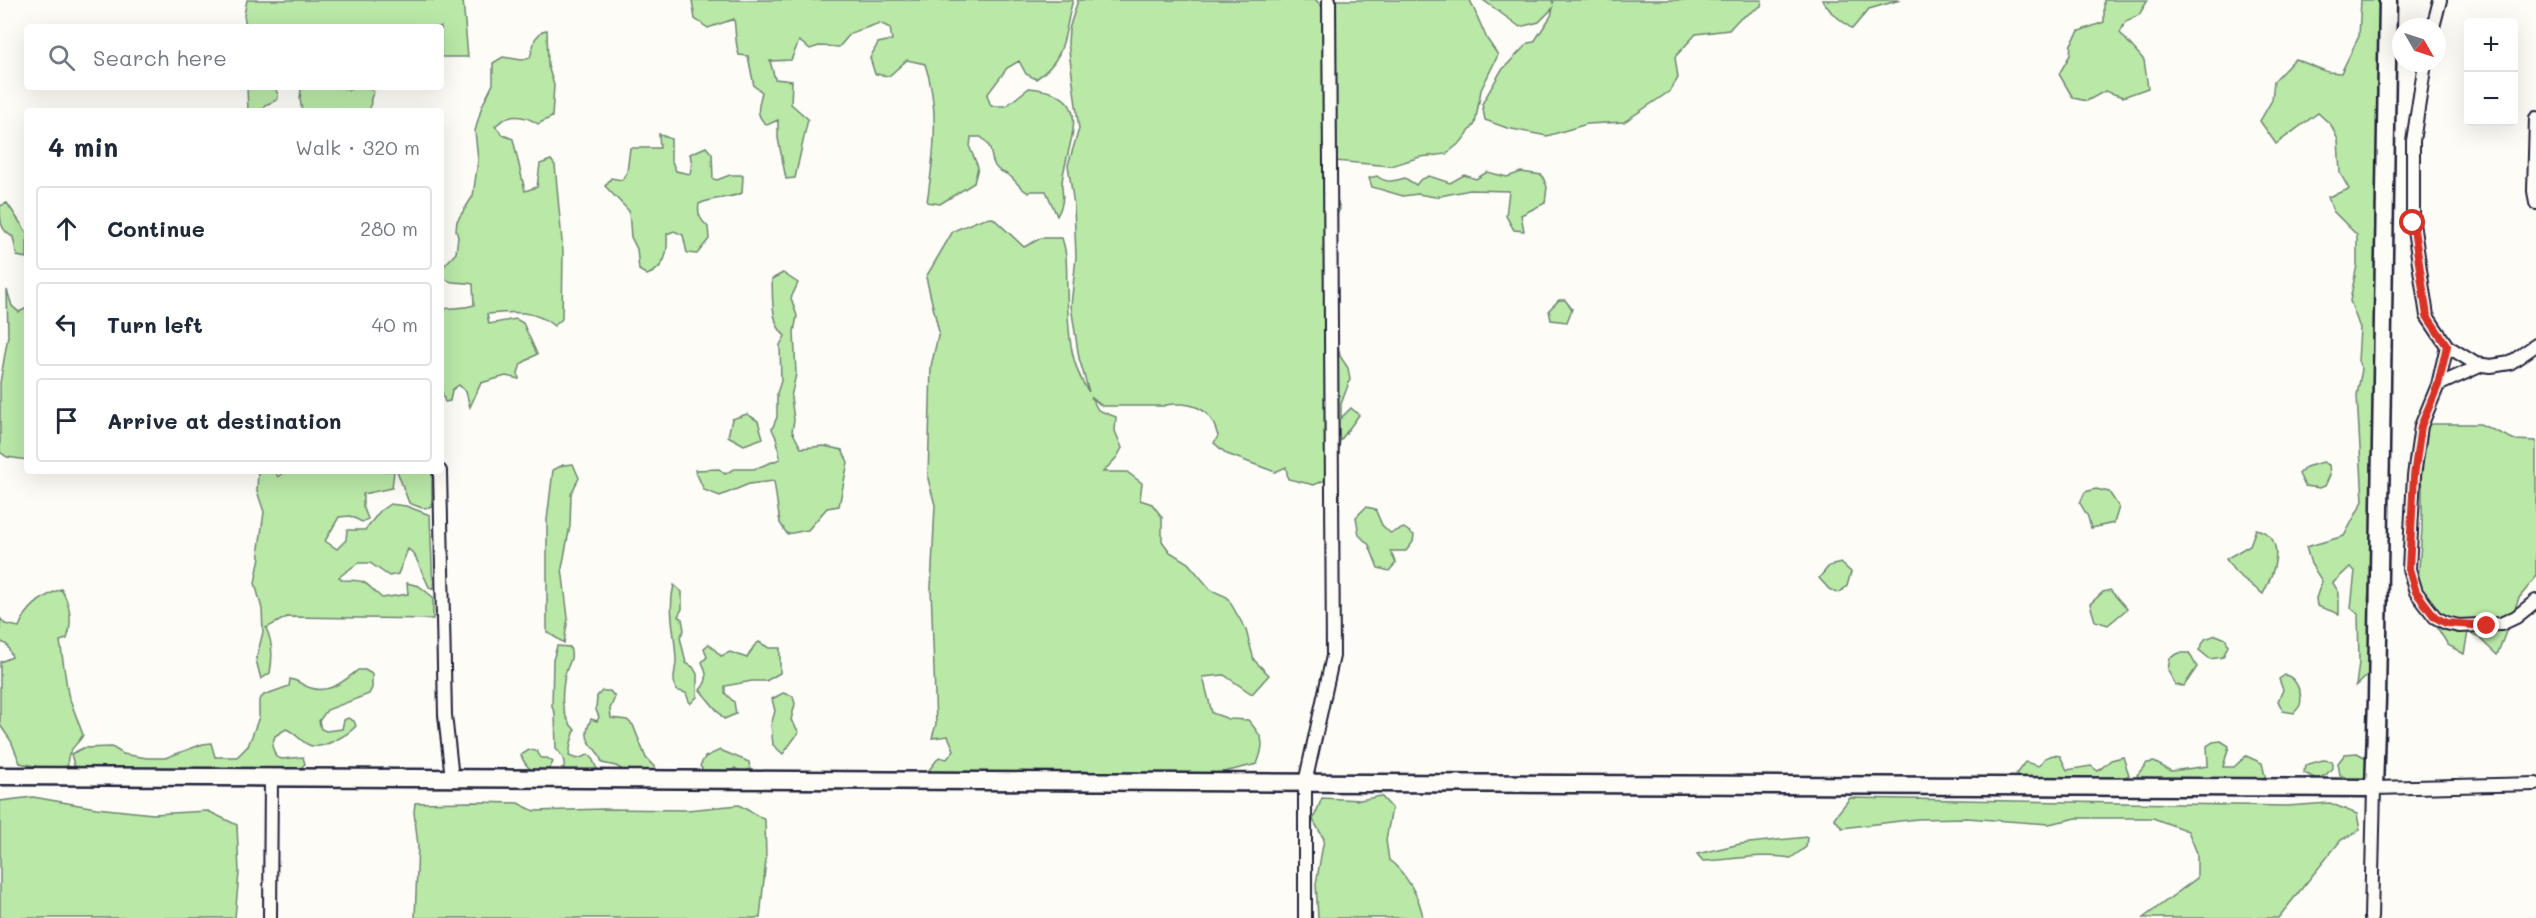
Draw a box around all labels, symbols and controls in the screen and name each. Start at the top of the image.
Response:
north arrow [2392,18,2446,72]
map controls [2464,18,2518,126]
button: + [2464,18,2518,72]
search box [24,24,444,90]
icon: search [45,41,78,74]
text: Search here [93,43,227,72]
button: − [2464,72,2518,126]
text: 4 min [48,130,118,164]
text: Walk · 320 m [295,134,420,160]
route start [2399,209,2425,235]
icon: ahead [50,212,83,245]
text: Continue [107,214,205,243]
text: 280 m [360,215,418,241]
icon: left [50,308,83,341]
text: Turn left [107,310,203,339]
text: 40 m [372,311,418,337]
icon: arrive [50,404,83,437]
text: Arrive at destination [107,406,342,435]
route end [2473,612,2499,638]

